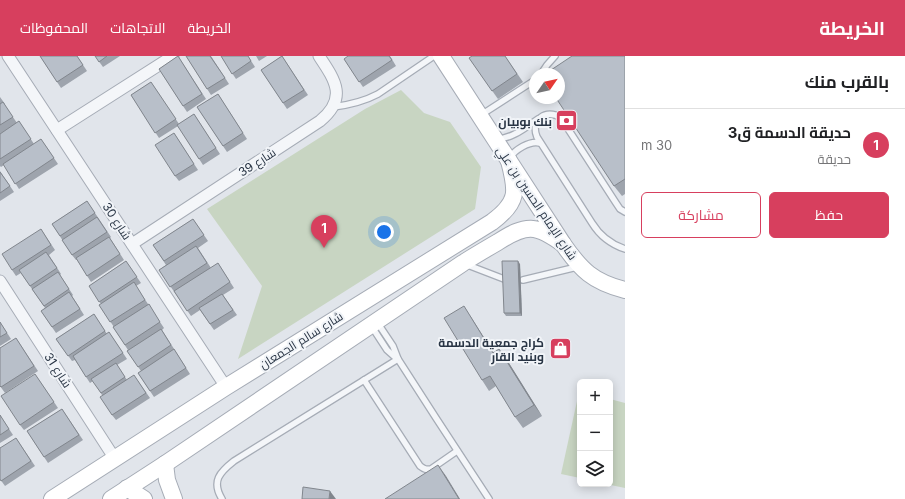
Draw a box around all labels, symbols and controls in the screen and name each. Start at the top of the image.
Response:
text: الخريطة [819,17,885,40]
text: المحفوظات [20,19,88,36]
text: الاتجاهات [110,19,166,36]
text: الخريطة [188,19,231,36]
north arrow [529,68,565,104]
text: بالقرب منك [805,72,889,92]
bank icon: بنك بوبيان [554,108,580,134]
place label: بنك بوبيان [498,114,552,130]
text: حديقة الدسمة ق3 [728,123,851,142]
text: 30 m [641,137,672,153]
text: 1 [873,137,879,153]
street label: شارع الإمام الحسين بن علي [491,143,581,264]
street label: شارع 39 [236,144,279,180]
text: حديقة [818,151,851,167]
button: مشاركة [641,192,761,238]
button: حفظ [769,192,889,238]
street label: شارع 30 [99,199,135,243]
pin: 1 [311,215,337,248]
your location [374,222,394,242]
street label: شارع سالم الجمعان [256,308,346,373]
place label: كراج جمعية الدسمة وبنيد القار [438,335,544,365]
shop icon: كراج جمعية الدسمة وبنيد القار [547,336,573,362]
street label: شارع 31 [40,350,75,391]
map controls [577,379,613,487]
button: + [577,379,613,415]
button: − [577,415,613,451]
button: layers [577,451,613,487]

